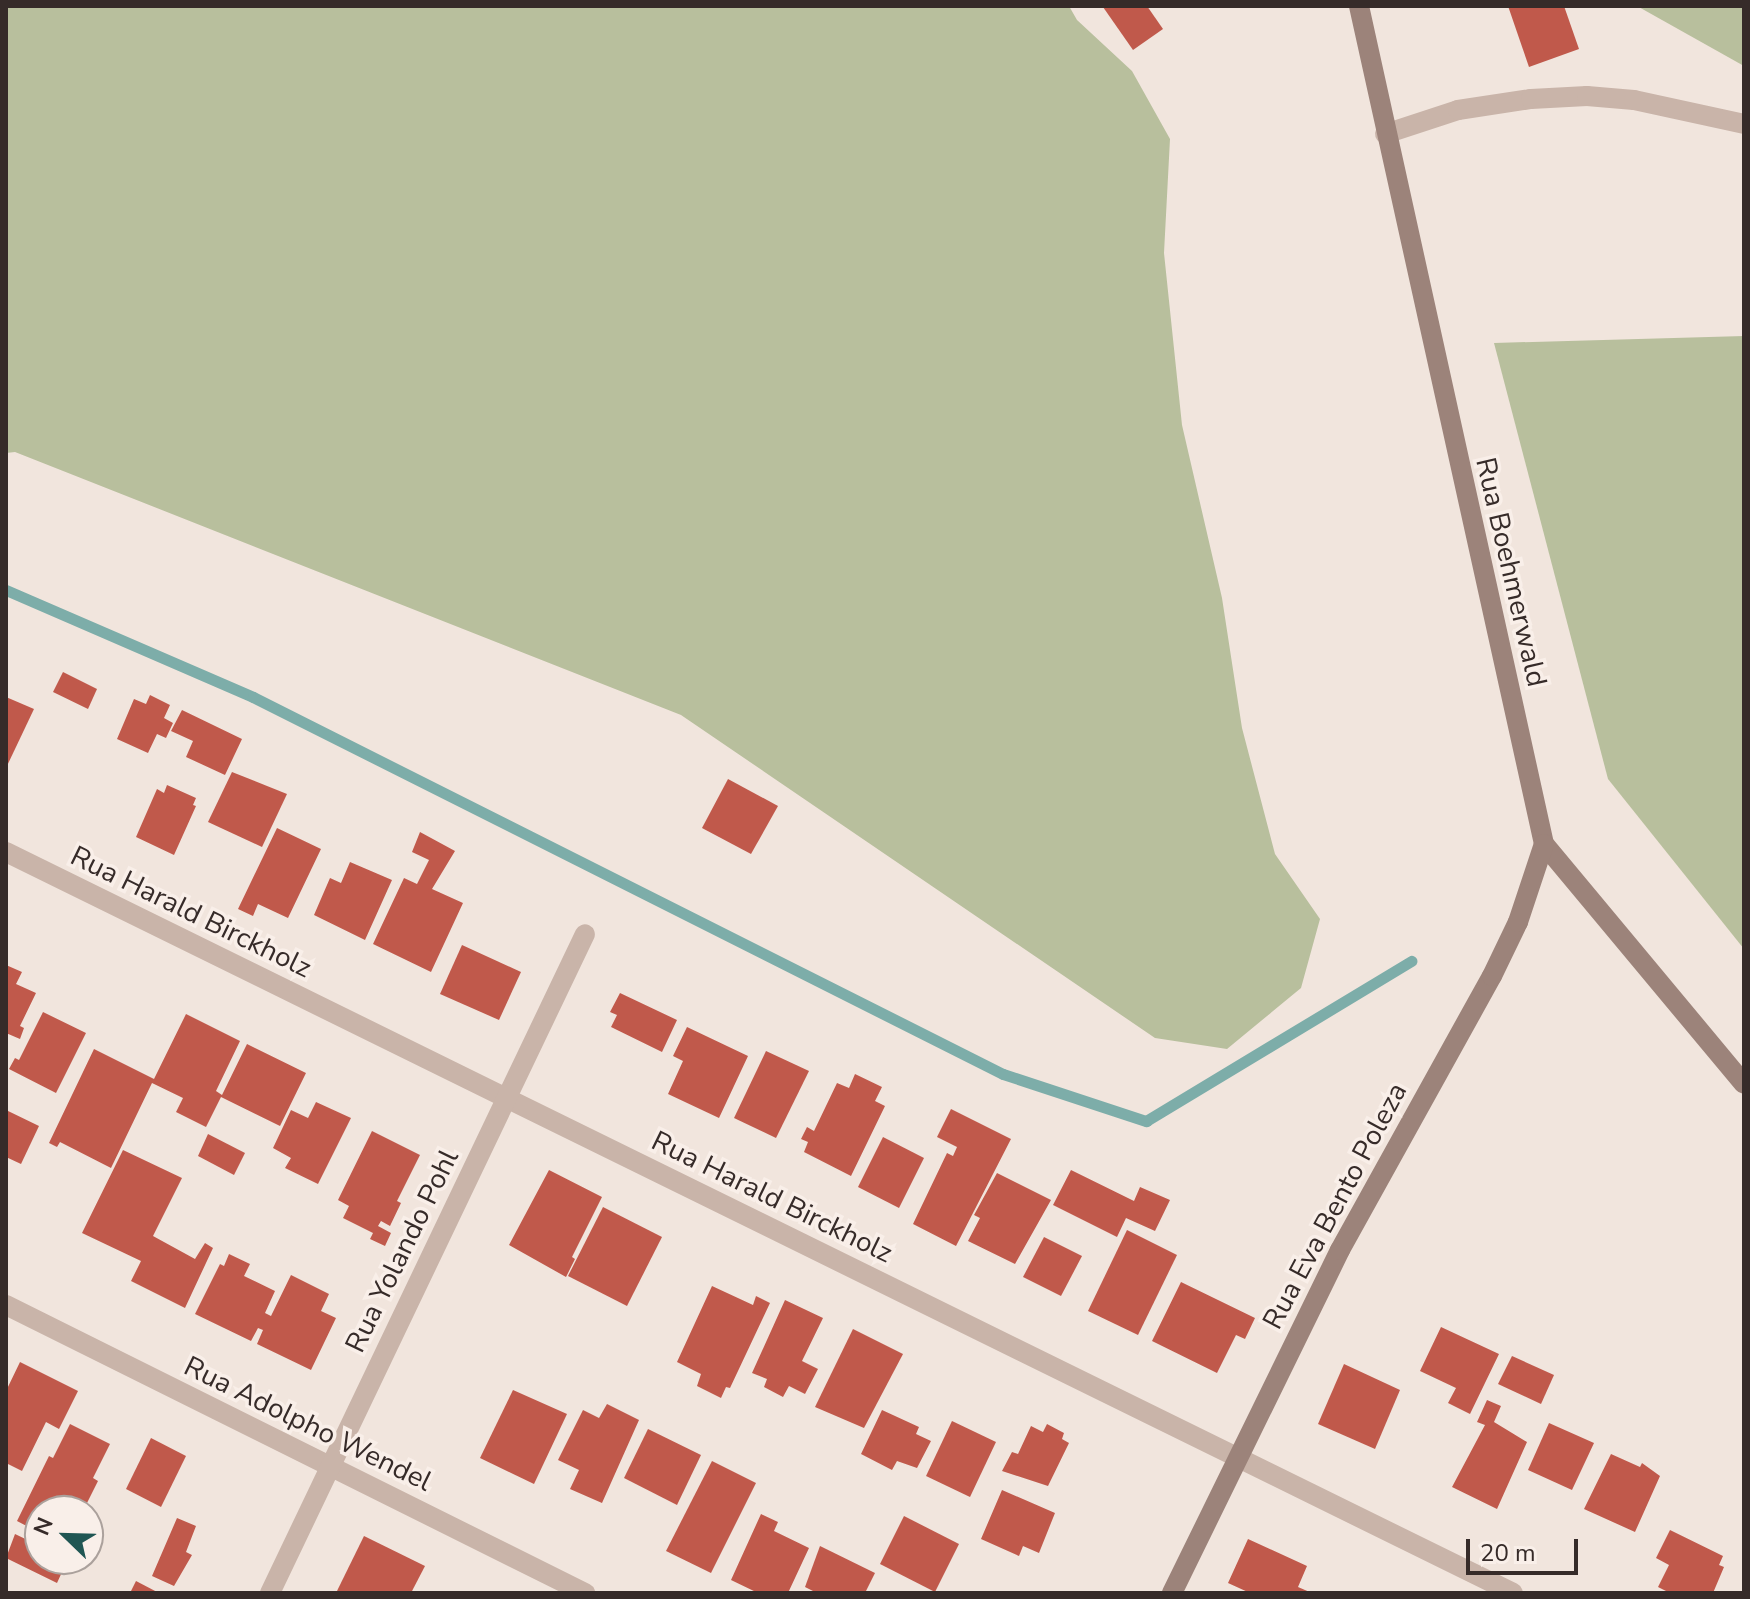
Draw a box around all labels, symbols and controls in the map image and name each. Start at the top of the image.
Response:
street label: Rua Boehmerwald [1468,454,1554,690]
street label: Rua Harald Birckholz [65,839,317,985]
street label: Rua Eva Bento Poleza [1256,1077,1414,1335]
street label: Rua Harald Birckholz [646,1124,898,1270]
street label: Rua Yolando Pohl [338,1144,466,1358]
street label: Rua Adolpho Wendel [179,1349,437,1499]
north arrow [24,1495,104,1575]
text: N [27,1513,61,1540]
scale bar [1470,1523,1582,1573]
text: 20 m [1480,1537,1536,1569]

